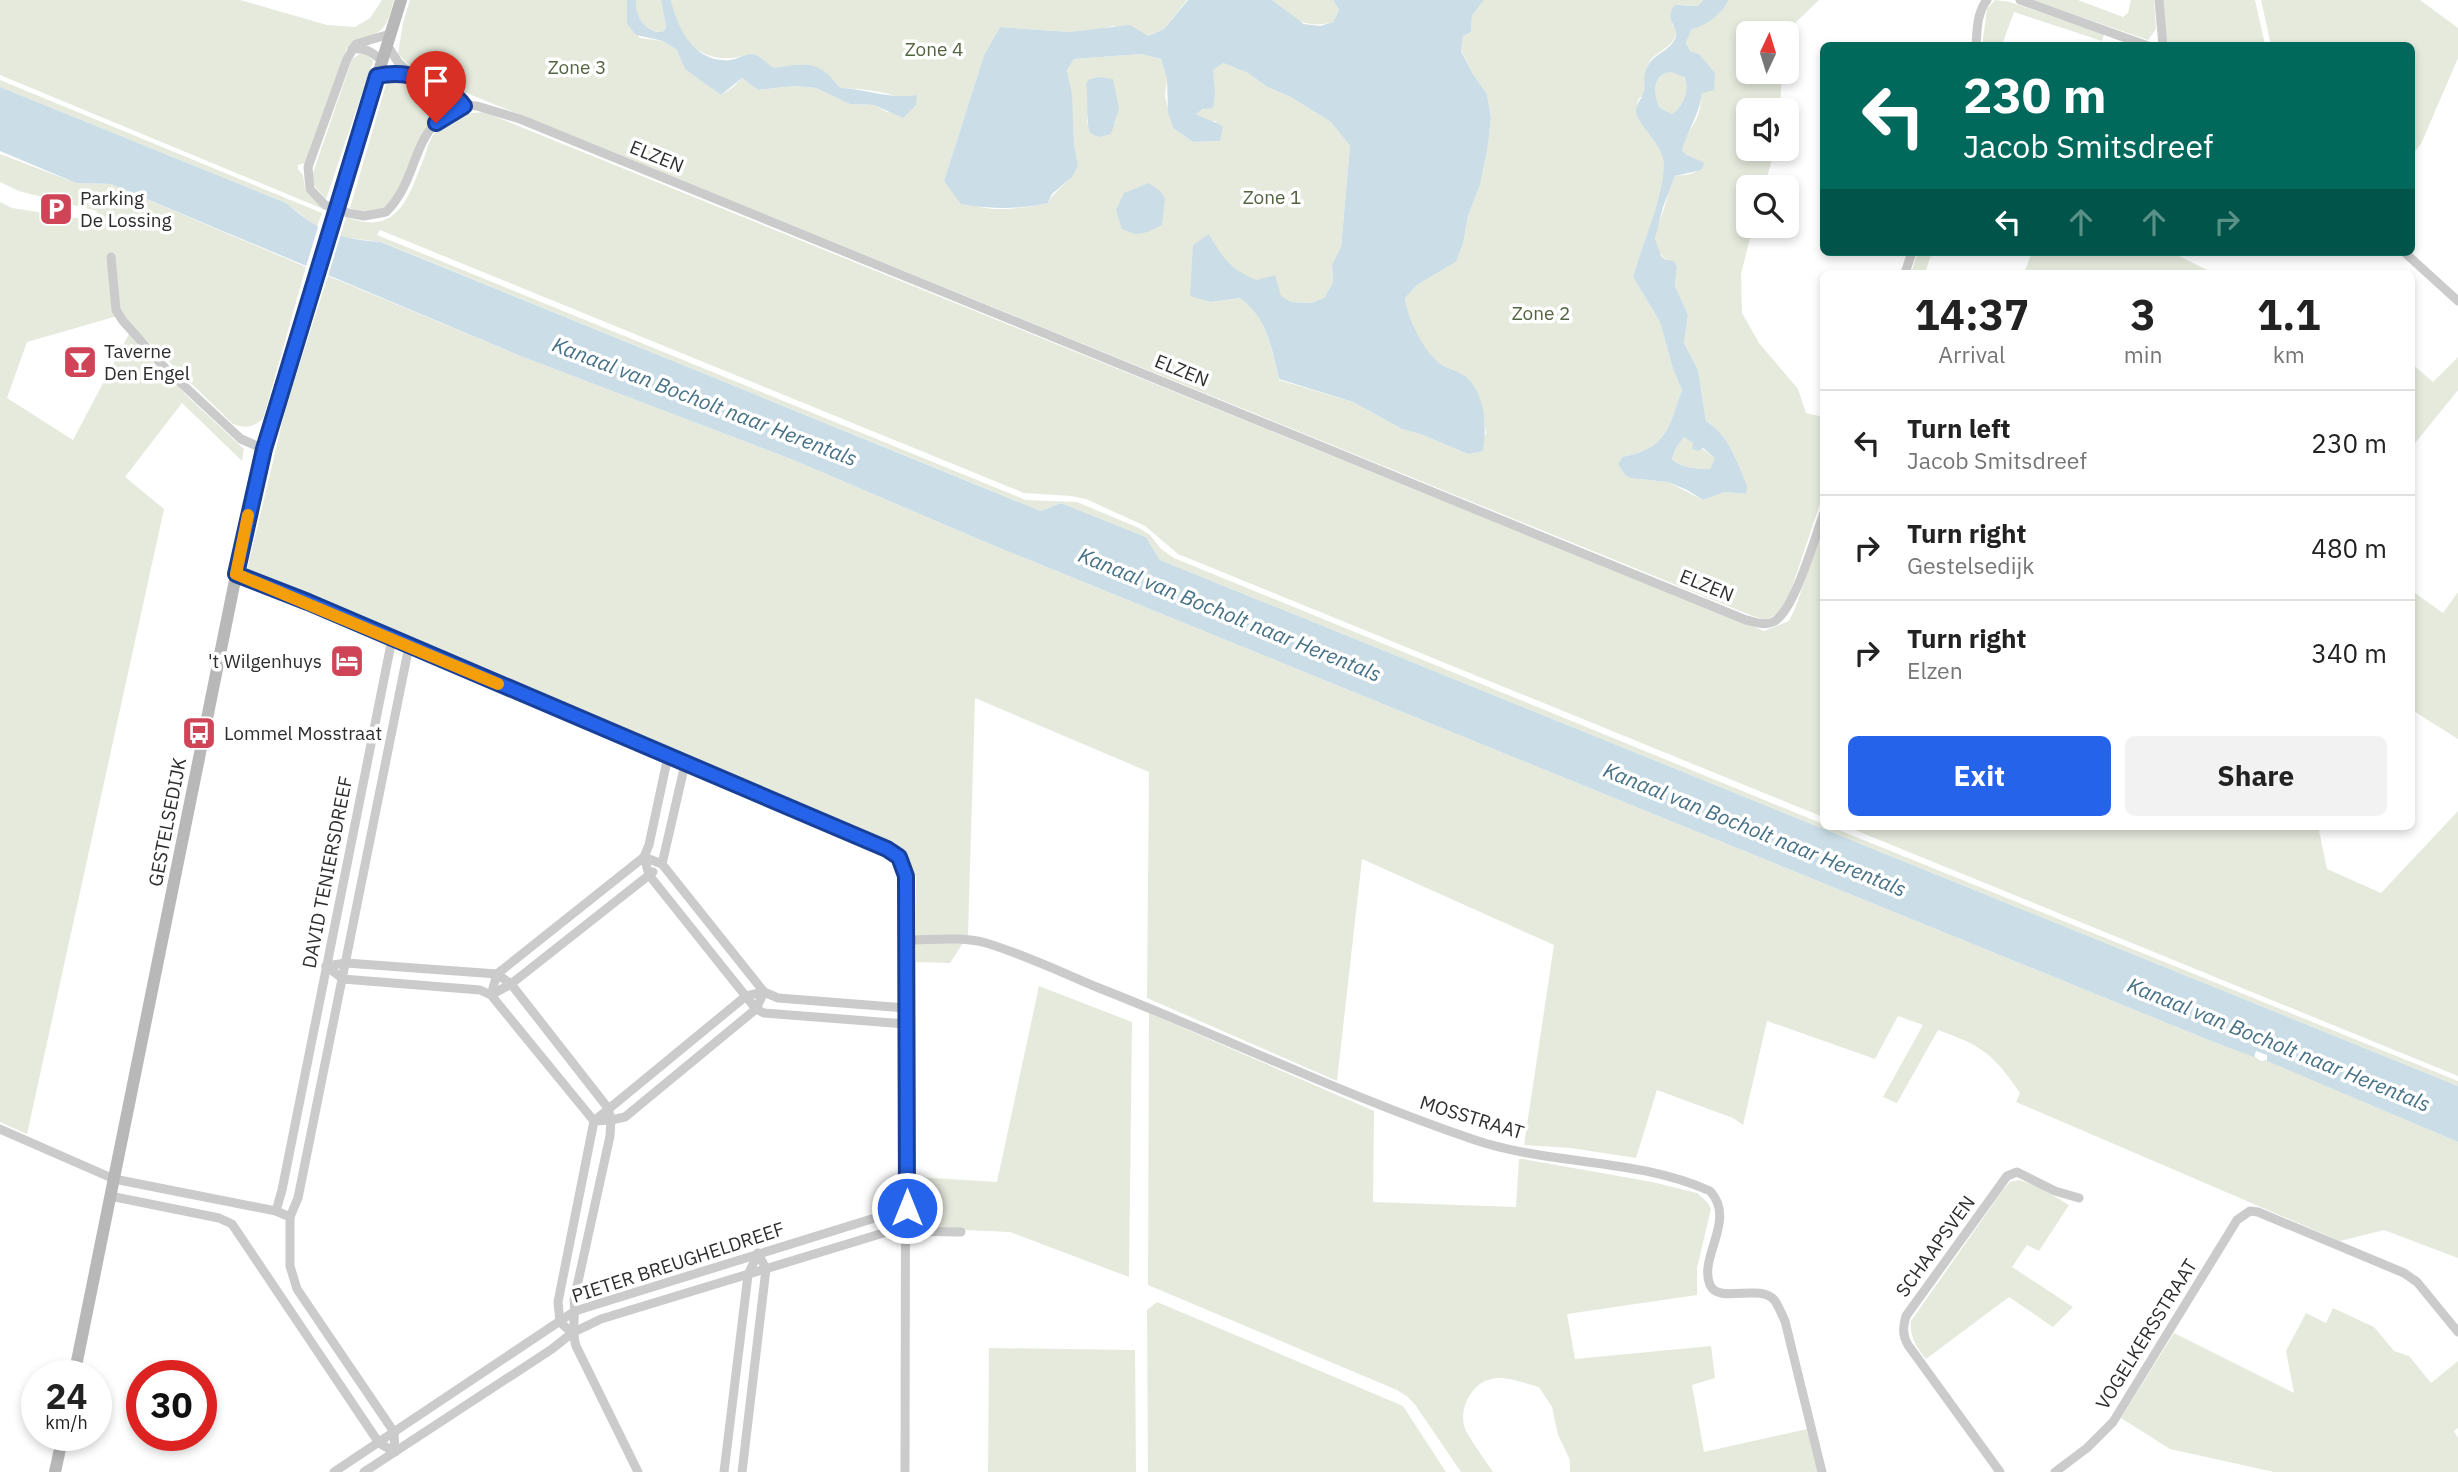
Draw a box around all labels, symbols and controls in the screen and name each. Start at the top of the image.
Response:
north arrow [1736,21,1799,84]
map controls [1736,21,1799,238]
park label: Zone 4 [905,37,963,61]
pin [406,51,466,123]
park label: Zone 3 [548,55,606,79]
icon: arrive [417,62,455,100]
text: 230 m [1963,63,2107,126]
icon: left [1848,70,1939,161]
button: sound [1736,98,1799,161]
text: Jacob Smitsdreef [1963,125,2213,167]
street label: ELZEN [626,134,688,178]
button: search [1736,175,1799,238]
park label: Zone 1 [1243,185,1301,209]
place label: Parking De Lossing [80,186,172,232]
parking icon: Parking De Lossing [37,190,75,228]
icon: left [1989,203,2027,241]
icon: ahead [2062,203,2100,241]
icon: ahead [2135,203,2173,241]
icon: right [2208,203,2246,241]
text: 14:37 [1915,287,2029,342]
text: 3 [2131,287,2156,342]
text: 1.1 [2257,287,2321,342]
park label: Zone 2 [1512,301,1570,325]
water label: Kanaal van Bocholt naar Herentals [549,330,861,472]
place label: Taverne Den Engel [104,339,190,385]
text: Arrival [1938,339,2005,369]
text: min [2124,339,2163,369]
text: km [2273,339,2305,369]
bar icon: Taverne Den Engel [61,343,99,381]
street label: ELZEN [1151,348,1213,392]
text: Turn left [1907,411,2010,445]
icon: left [1848,424,1886,462]
text: 230 m [2311,426,2387,460]
text: Jacob Smitsdreef [1907,445,2087,475]
text: Turn right [1907,516,2026,550]
icon: right [1848,529,1886,567]
text: 480 m [2311,531,2387,565]
water label: Kanaal van Bocholt naar Herentals [1074,540,1386,688]
text: Gestelsedijk [1907,550,2034,580]
street label: ELZEN [1676,563,1738,607]
text: Turn right [1907,621,2026,655]
icon: right [1848,634,1886,672]
text: 340 m [2311,636,2387,670]
hotel icon: 't Wilgenhuys [328,642,366,680]
place label: 't Wilgenhuys [208,649,322,673]
text: Elzen [1907,655,1963,685]
bus stop icon: Lommel Mosstraat [180,714,218,752]
place label: Lommel Mosstraat [224,721,382,745]
button: Exit [1848,736,2111,816]
button: Share [2125,736,2387,816]
water label: Kanaal van Bocholt naar Herentals [1599,755,1911,903]
street label: GESTELSEDIJK [143,756,191,888]
street label: DAVID TENIERSDREEF [297,774,357,970]
water label: Kanaal van Bocholt naar Herentals [2123,970,2435,1118]
street label: MOSSTRAAT [1417,1090,1527,1144]
position arrow [870,1171,944,1245]
street label: SCHAAPSVEN [1890,1191,1980,1301]
street label: PIETER BREUGHELDREEF [569,1216,787,1308]
street label: VOGELKERSSTRAAT [2090,1254,2202,1414]
speed limit sign: 30 [126,1360,217,1451]
text: 24 [45,1373,88,1419]
text: km/h [45,1411,88,1434]

